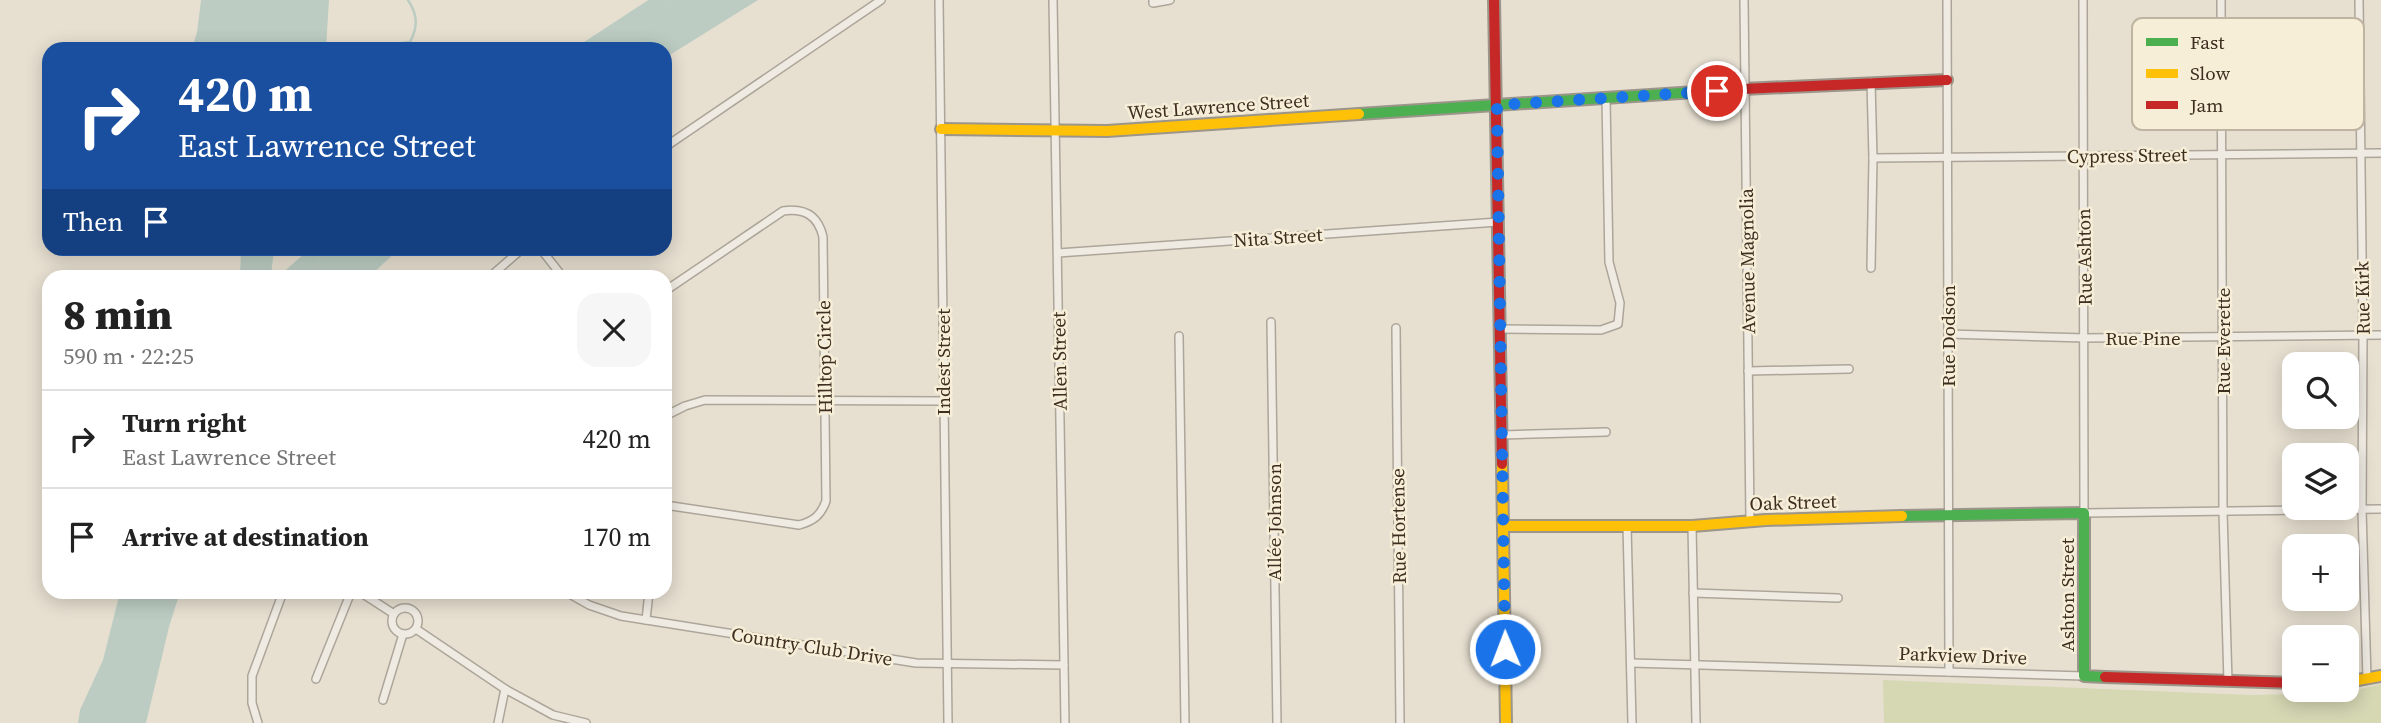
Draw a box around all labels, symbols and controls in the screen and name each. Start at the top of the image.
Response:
legend [2132,18,2364,130]
text: Fast [2190,29,2225,55]
text: 420 m [178,60,313,127]
text: Slow [2190,60,2231,86]
pin [1687,61,1747,121]
icon: right [63,70,154,161]
icon: arrive [1698,72,1736,110]
street label: West Lawrence Street [1126,87,1311,125]
text: Jam [2189,92,2223,118]
text: East Lawrence Street [178,124,476,168]
street label: Cypress Street [2067,141,2188,169]
street label: Avenue Magnolia [1733,188,1761,334]
icon: arrive [137,203,175,241]
text: Then [63,204,123,240]
street label: Rue Ashton [2070,208,2098,306]
street label: Nita Street [1233,221,1324,253]
street label: Rue Kirk [2348,260,2376,335]
text: 8 min [63,285,173,343]
street label: Rue Dodson [1935,285,1961,387]
street label: Rue Everette [2210,288,2236,394]
button: close [577,293,651,367]
street label: Hilltop Circle [810,300,838,414]
street label: Indest Street [930,308,956,416]
street label: Allen Street [1045,311,1073,411]
street label: Rue Pine [2105,325,2181,351]
text: 590 m · 22:25 [63,340,194,372]
map controls [2282,352,2359,702]
button: search [2282,352,2359,429]
text: Turn right [122,405,246,441]
icon: right [63,420,101,458]
text: 420 m [583,421,651,457]
text: East Lawrence Street [122,441,336,473]
button: layers [2282,443,2359,520]
street label: Allée Johnson [1261,463,1287,581]
street label: Rue Hortense [1384,468,1412,584]
street label: Oak Street [1749,487,1838,517]
icon: arrive [63,518,101,556]
text: Arrive at destination [122,519,369,555]
text: 170 m [583,519,651,555]
button: + [2282,534,2359,611]
street label: Ashton Street [2054,537,2080,652]
position arrow [1468,612,1542,686]
street label: Country Club Drive [729,620,895,672]
button: − [2282,625,2359,702]
street label: Parkview Drive [1898,640,2028,670]

